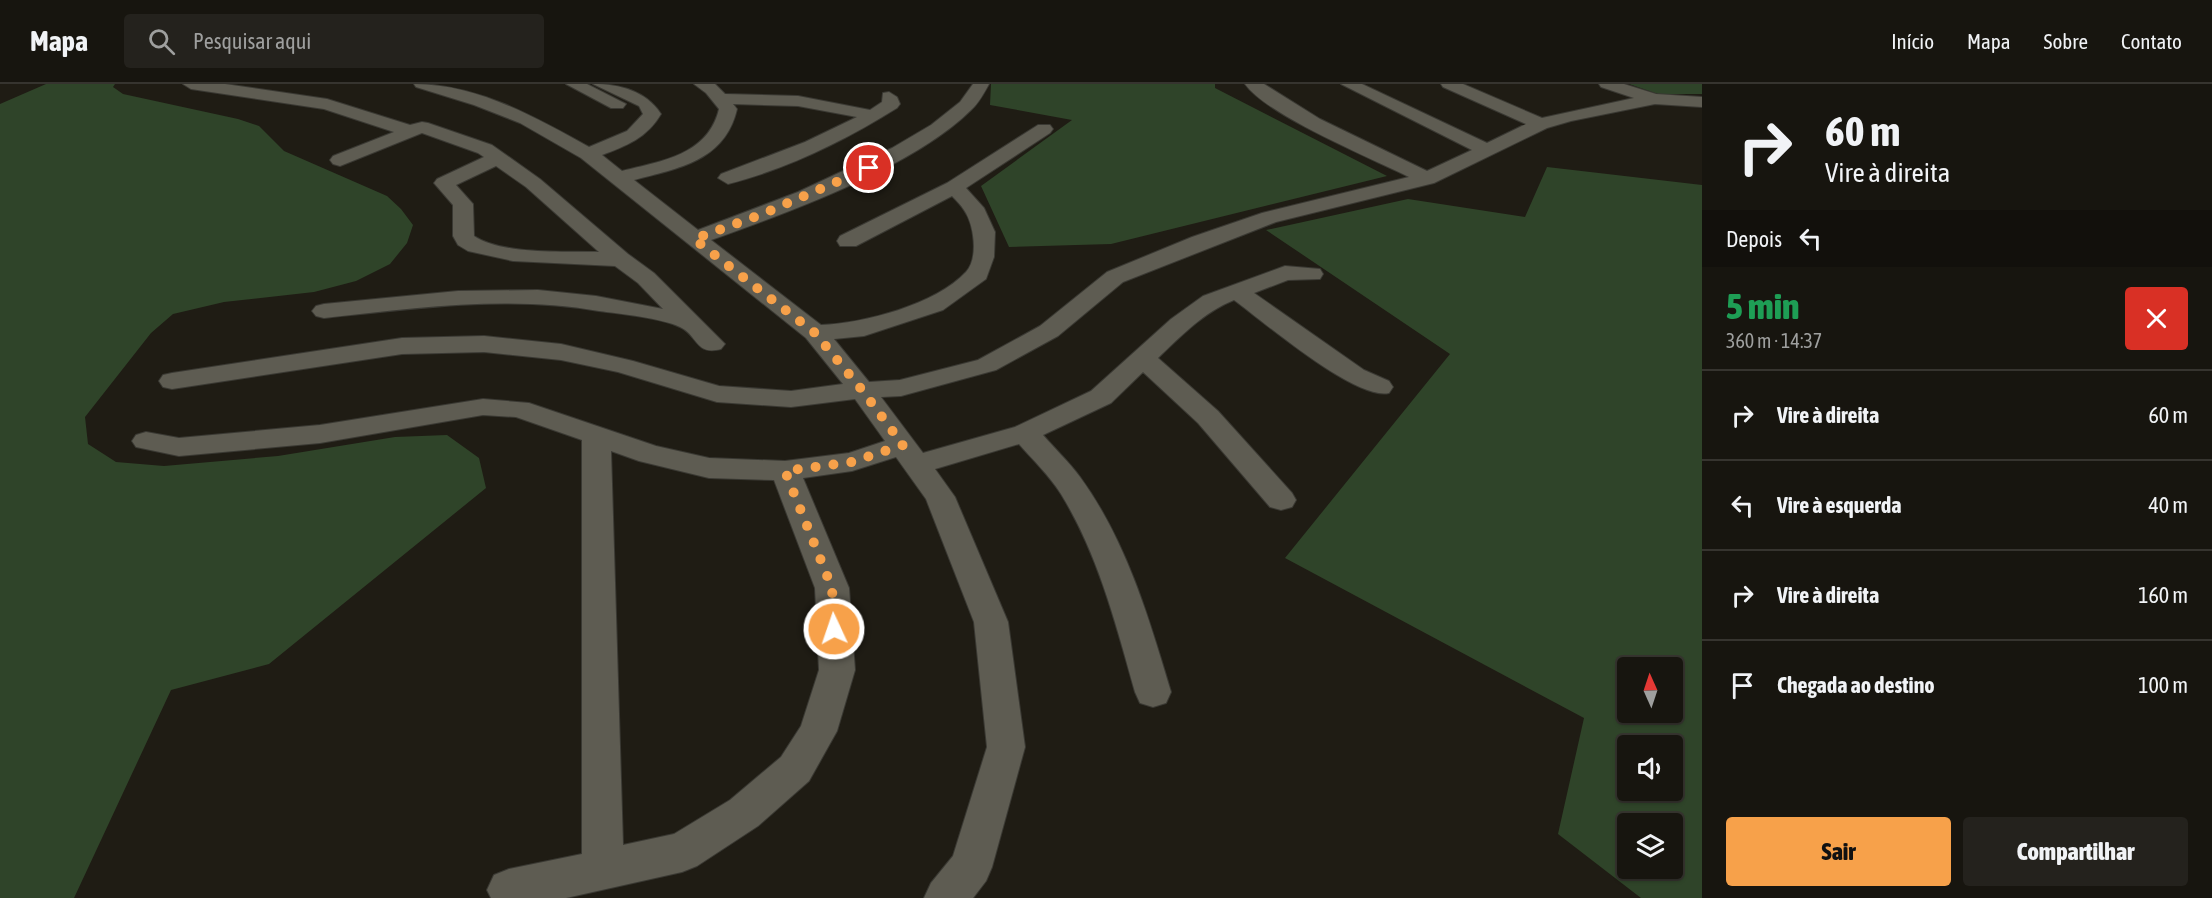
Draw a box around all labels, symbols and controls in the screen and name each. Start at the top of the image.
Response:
search box [124,14,544,68]
text: Mapa [30,25,88,57]
icon: search [145,25,178,58]
text: Pesquisar aqui [193,28,311,54]
text: Início [1891,29,1934,53]
text: Mapa [1967,29,2011,53]
text: Sobre [2044,29,2088,53]
text: Contato [2121,29,2182,53]
text: 60 m [1825,107,1900,155]
icon: right [1726,108,1804,186]
pin [843,142,894,193]
icon: arrive [852,151,885,184]
text: Vire à direita [1825,157,1950,188]
icon: left [1794,222,1827,255]
text: Depois [1726,226,1782,252]
text: 5 min [1726,285,1800,327]
button: close [2125,287,2188,350]
text: 360 m · 14:37 [1726,329,1822,352]
icon: right [1726,399,1759,432]
text: Vire à direita [1777,402,1879,428]
text: 60 m [2148,402,2188,428]
icon: left [1726,489,1759,522]
text: Vire à esquerda [1777,492,1902,518]
text: 40 m [2148,492,2188,518]
icon: right [1726,579,1759,612]
text: Vire à direita [1777,582,1879,608]
text: 160 m [2138,582,2188,608]
position arrow [802,597,866,661]
north arrow [1617,657,1683,723]
map controls [1617,657,1683,879]
icon: arrive [1726,669,1759,702]
text: Chegada ao destino [1777,672,1935,698]
text: 100 m [2138,672,2188,698]
button: sound [1617,735,1683,801]
button: layers [1617,813,1683,879]
button: Sair [1726,817,1951,886]
button: Compartilhar [1963,817,2188,886]

